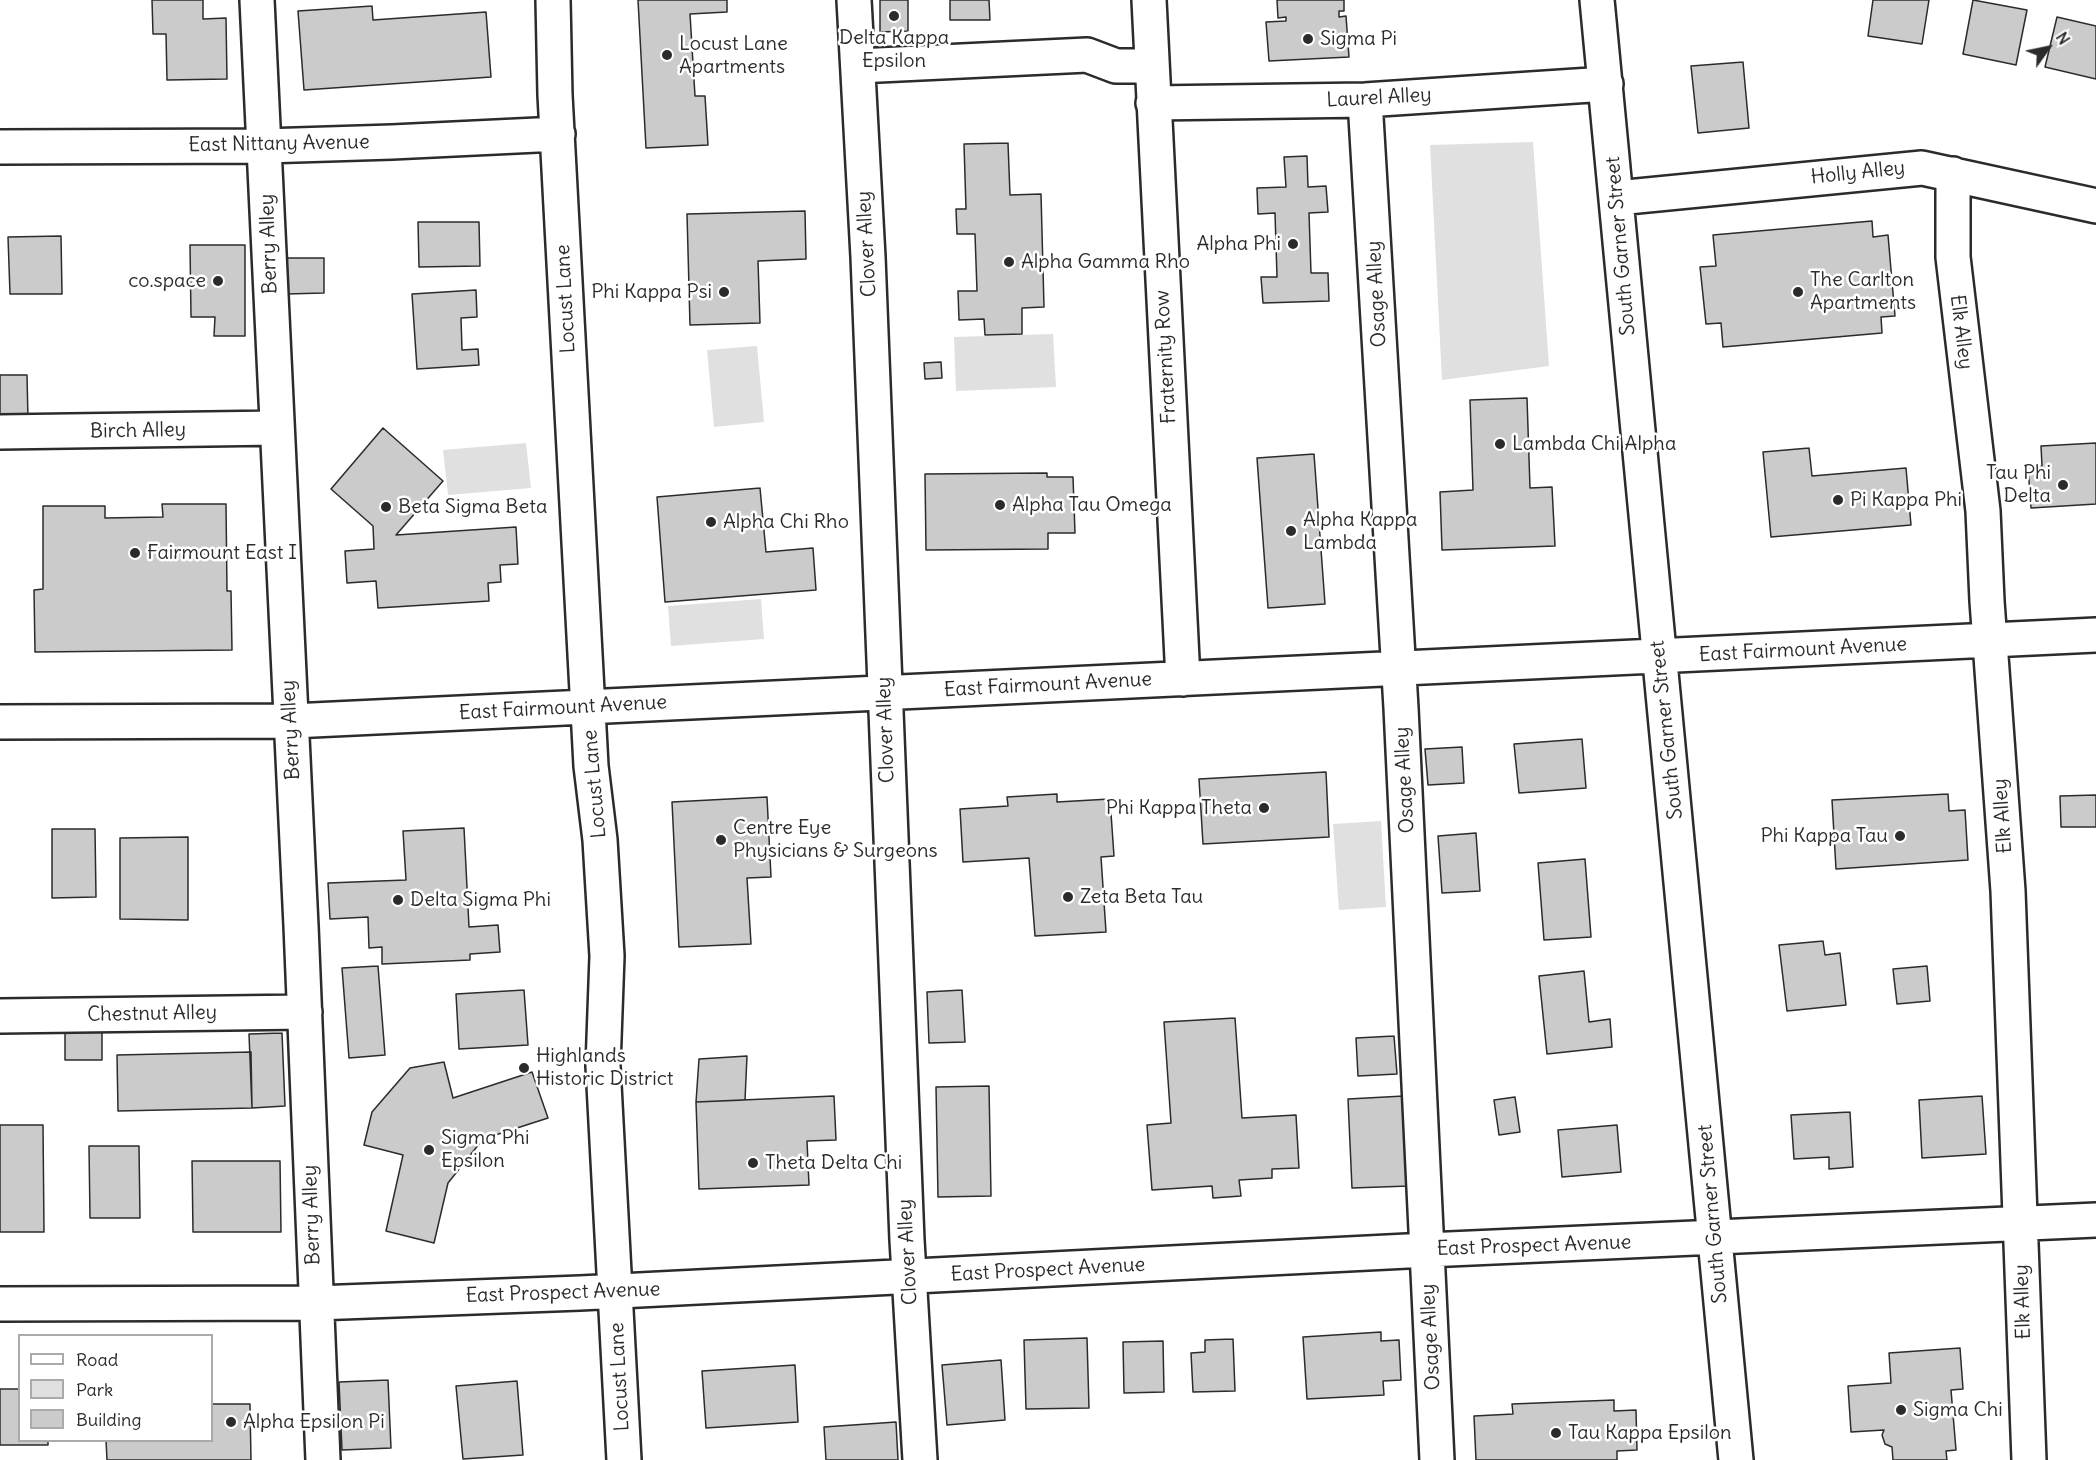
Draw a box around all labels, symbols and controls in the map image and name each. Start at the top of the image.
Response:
marker: Delta Kappa Epsilon [887,9,901,23]
north arrow [2018,18,2078,78]
place label: Delta Kappa Epsilon [839,26,949,73]
place label: Sigma Pi [1320,27,1397,51]
text: N [2052,28,2074,48]
place label: Locust Lane Apartments [679,32,788,79]
marker: Sigma Pi [1301,32,1315,46]
marker: Locust Lane Apartments [660,48,674,62]
street label: Laurel Alley [1326,83,1432,113]
street label: East Nittany Avenue [188,130,370,158]
street label: South Garner Street [1601,155,1641,337]
street label: Holly Alley [1810,156,1906,190]
street label: Clover Alley [852,190,882,298]
street label: Berry Alley [255,193,283,295]
place label: Alpha Phi [1197,232,1281,256]
marker: Alpha Phi [1286,237,1300,251]
street label: Osage Alley [1362,240,1392,348]
street label: Locust Lane [551,244,581,354]
place label: Alpha Gamma Rho [1021,250,1190,274]
marker: Alpha Gamma Rho [1002,255,1016,269]
place label: The Carlton Apartments [1810,268,1916,315]
place label: co.space [128,269,206,293]
marker: co.space [211,274,225,288]
place label: Phi Kappa Psi [591,280,712,304]
marker: Phi Kappa Psi [717,285,731,299]
marker: The Carlton Apartments [1791,285,1805,299]
street label: Fraternity Row [1151,290,1181,424]
street label: Elk Alley [1945,293,1977,371]
street label: Birch Alley [90,418,186,444]
place label: Lambda Chi Alpha [1512,432,1676,456]
marker: Lambda Chi Alpha [1493,437,1507,451]
place label: Tau Phi Delta [1986,461,2051,508]
marker: Tau Phi Delta [2056,478,2070,492]
place label: Pi Kappa Phi [1850,488,1962,512]
place label: Alpha Tau Omega [1012,493,1172,517]
marker: Pi Kappa Phi [1831,493,1845,507]
place label: Beta Sigma Beta [398,495,547,519]
marker: Alpha Tau Omega [993,498,1007,512]
marker: Beta Sigma Beta [379,500,393,514]
place label: Alpha Kappa Lambda [1303,508,1417,555]
place label: Alpha Chi Rho [723,510,849,534]
marker: Alpha Chi Rho [704,515,718,529]
marker: Alpha Kappa Lambda [1284,524,1298,538]
place label: Fairmount East I [147,541,297,565]
marker: Fairmount East I [128,546,142,560]
street label: East Fairmount Avenue [1698,633,1908,667]
street label: South Garner Street [1646,639,1688,821]
street label: East Fairmount Avenue [943,668,1153,702]
street label: Clover Alley [872,677,900,783]
street label: Berry Alley [276,679,306,781]
street label: East Fairmount Avenue [458,691,668,725]
street label: Osage Alley [1390,726,1420,834]
street label: Locust Lane [578,729,612,839]
street label: Elk Alley [1988,778,2018,854]
place label: Phi Kappa Theta [1106,796,1252,820]
marker: Phi Kappa Theta [1257,801,1271,815]
place label: Centre Eye Physicians & Surgeons [733,816,938,863]
place label: Phi Kappa Tau [1760,824,1888,848]
marker: Phi Kappa Tau [1893,829,1907,843]
marker: Centre Eye Physicians & Surgeons [714,833,728,847]
place label: Zeta Beta Tau [1080,885,1203,909]
place label: Delta Sigma Phi [410,888,551,912]
marker: Zeta Beta Tau [1061,890,1075,904]
marker: Delta Sigma Phi [391,893,405,907]
street label: Chestnut Alley [87,1001,217,1027]
place label: Highlands Historic District [536,1044,674,1091]
marker: Highlands Historic District [517,1061,531,1075]
street label: South Garner Street [1693,1123,1733,1305]
place label: Sigma Phi Epsilon [441,1126,530,1173]
marker: Sigma Phi Epsilon [422,1143,436,1157]
place label: Theta Delta Chi [765,1151,902,1175]
marker: Theta Delta Chi [746,1156,760,1170]
street label: Berry Alley [298,1164,326,1266]
street label: Clover Alley [893,1198,923,1306]
street label: East Prospect Avenue [1436,1231,1632,1261]
street label: East Prospect Avenue [950,1253,1146,1287]
street label: Elk Alley [2010,1264,2036,1340]
street label: East Prospect Avenue [465,1278,661,1308]
street label: Osage Alley [1416,1283,1446,1391]
street label: Locust Lane [605,1322,635,1432]
legend [18,1334,213,1442]
text: Road [76,1348,118,1371]
text: Park [76,1378,113,1401]
place label: Sigma Chi [1913,1398,2003,1422]
marker: Sigma Chi [1894,1403,1908,1417]
text: Building [76,1408,141,1431]
place label: Alpha Epsilon Pi [243,1410,385,1434]
marker: Alpha Epsilon Pi [224,1415,238,1429]
place label: Tau Kappa Epsilon [1568,1421,1731,1445]
marker: Tau Kappa Epsilon [1549,1426,1563,1440]

